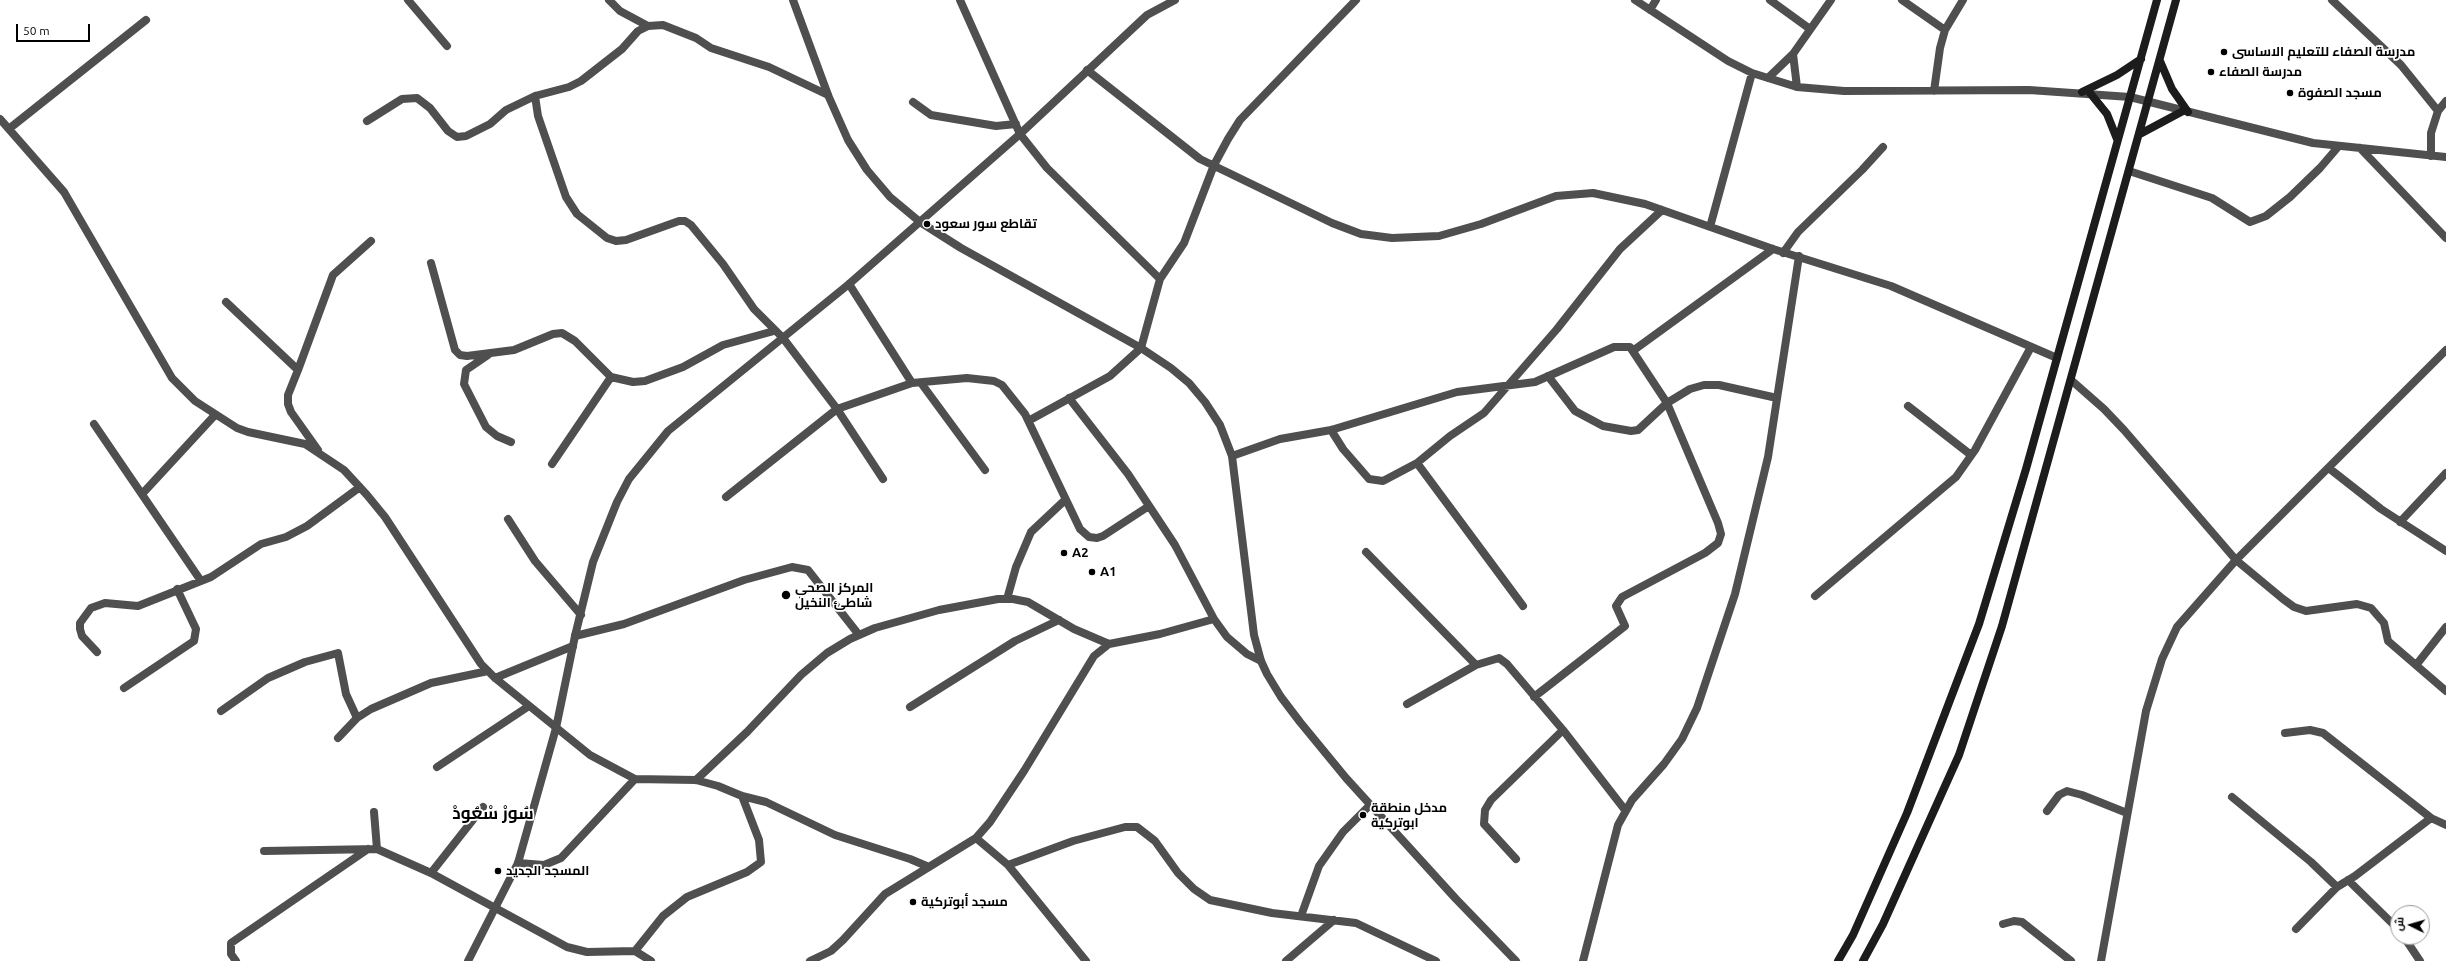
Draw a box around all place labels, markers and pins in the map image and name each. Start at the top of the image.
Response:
place label: مدرسة الصفاء للتعليم الاساسى [2232,44,2415,60]
marker: مدرسة الصفاء للتعليم الاساسى [2219,47,2229,57]
place label: مدرسة الصفاء [2219,64,2302,80]
marker: مدرسة الصفاء [2206,67,2216,77]
place label: مسجد الصفوة [2298,85,2382,101]
marker: مسجد الصفوة [2285,88,2295,98]
place label: تقاطع سور سعود [935,216,1037,232]
marker: تقاطع سور سعود [922,219,932,229]
place label: A2 [1072,545,1088,561]
marker: A2 [1059,548,1069,558]
place label: A1 [1100,564,1116,580]
marker: A1 [1087,567,1097,577]
place label: المركز الصحي شاطئ النخيل [795,580,873,611]
marker: المركز الصحي شاطئ النخيل [780,589,792,601]
place label: مدخل منطقة ابوتركية [1371,800,1447,831]
marker: مدخل منطقة ابوتركية [1358,810,1368,820]
place label: المسجد الجديد [506,863,589,879]
marker: المسجد الجديد [493,866,503,876]
place label: مسجد أبوتركية [921,894,1008,910]
marker: مسجد أبوتركية [908,897,918,907]

